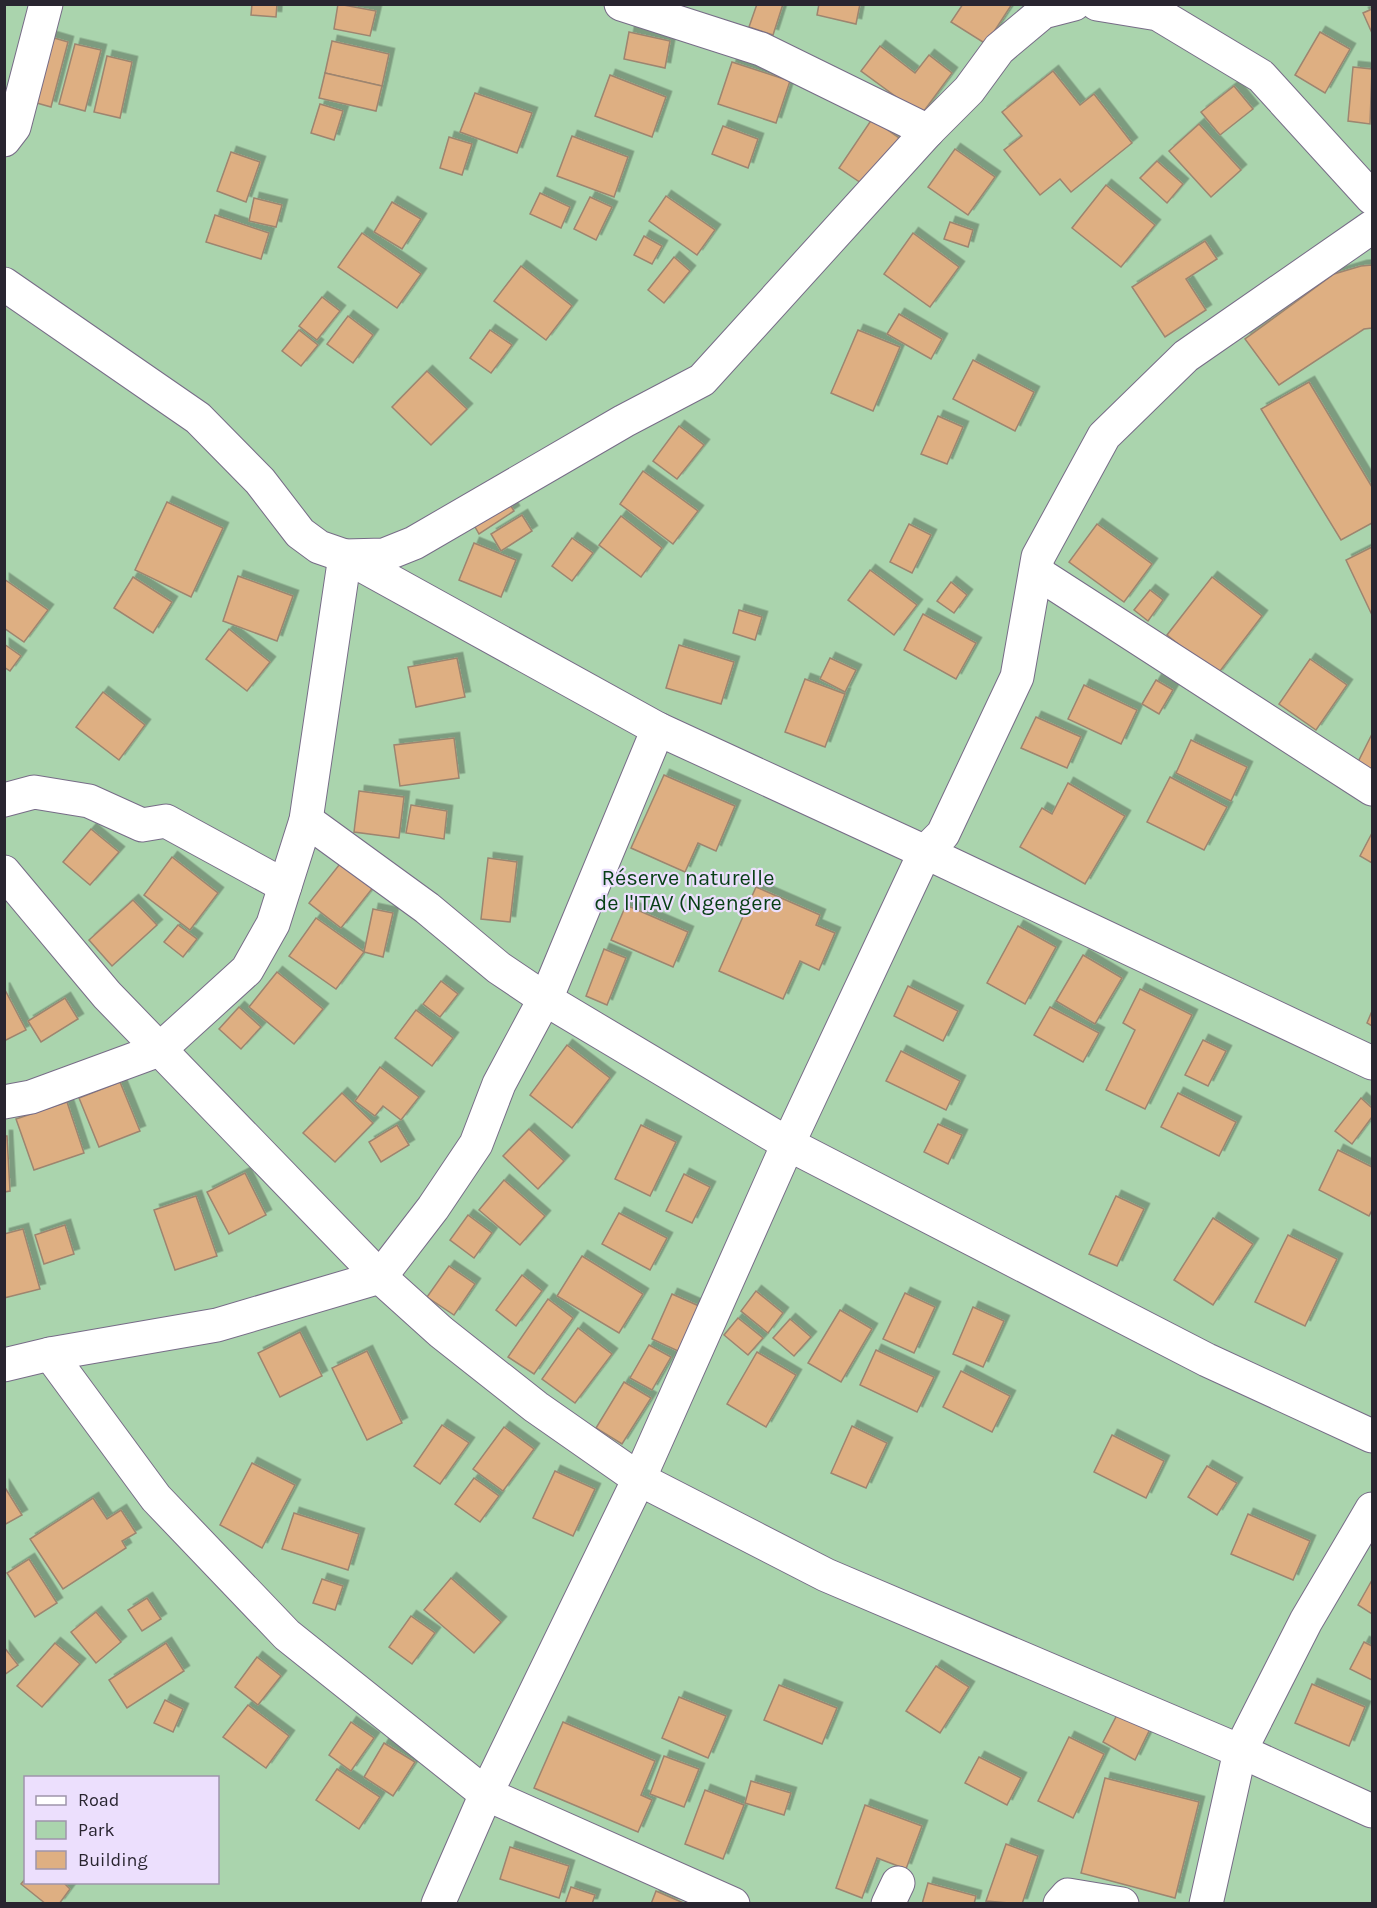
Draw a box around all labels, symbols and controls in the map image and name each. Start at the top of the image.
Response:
park label: Réserve naturelle de l'ITAV (Ngengere [594,865,782,916]
legend [24,1776,219,1884]
text: Road [78,1789,119,1811]
text: Park [78,1819,115,1841]
text: Building [78,1849,148,1871]

